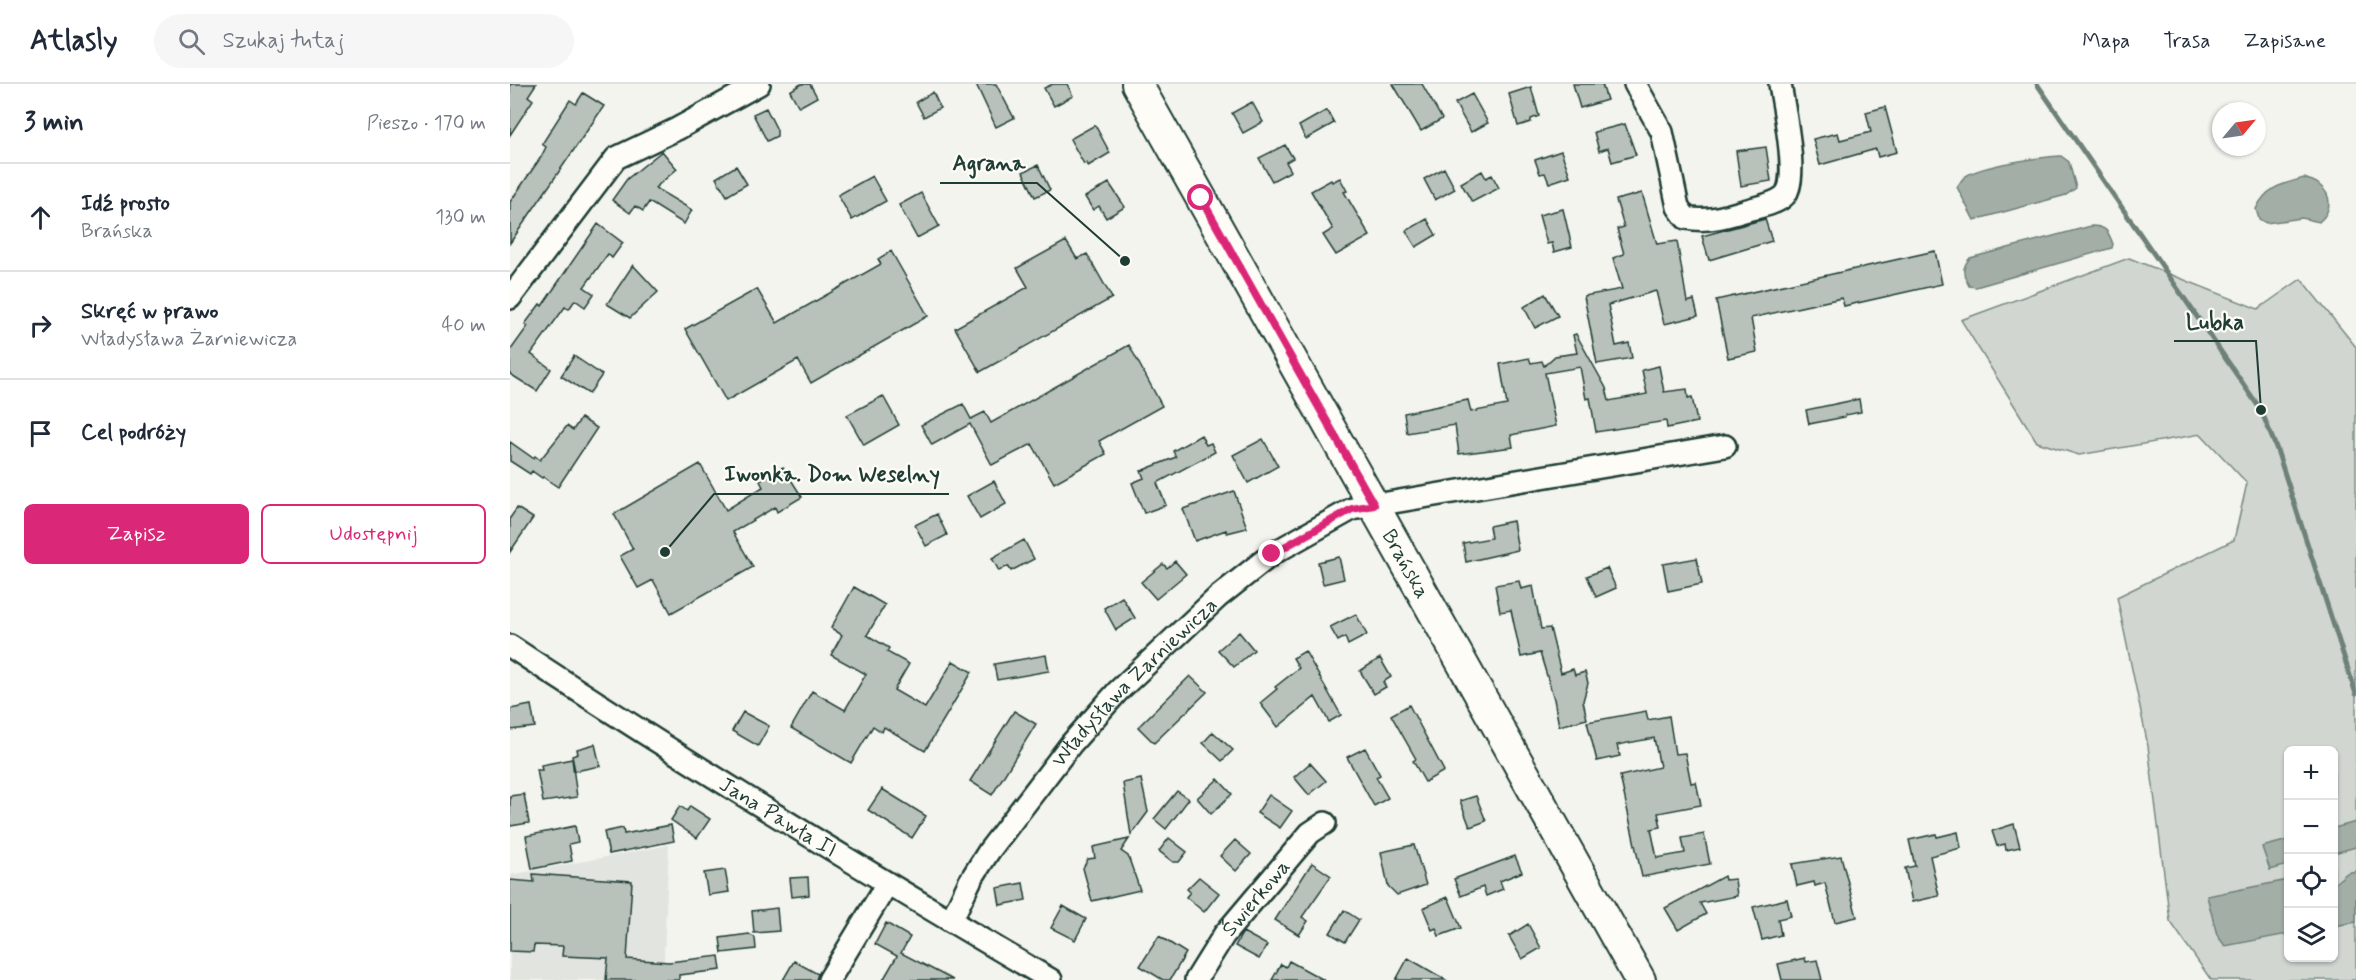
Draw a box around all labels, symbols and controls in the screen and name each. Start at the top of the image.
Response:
search box [154,14,574,68]
text: Atlasly [30,23,118,60]
icon: search [175,25,208,58]
text: Szukaj tutaj [223,27,344,55]
text: Mapa [2082,27,2130,55]
text: Trasa [2163,27,2211,55]
text: Zapisane [2244,27,2326,55]
north arrow [2212,102,2266,156]
text: 3 min [24,106,84,140]
text: Pieszo · 170 m [367,110,486,137]
callout: Agrana [940,143,1037,183]
text: Agrana [953,150,1026,179]
route start [1187,184,1213,210]
text: Idź prosto [81,190,170,218]
icon: ahead [24,201,57,234]
text: 130 m [435,204,486,231]
text: Brańska [81,218,153,245]
text: Skręć w prawo [81,298,218,326]
callout: Lubka [2174,301,2256,341]
icon: right [24,309,57,342]
text: Lubka [2186,309,2244,337]
text: 40 m [442,312,486,339]
text: Władysława Żarniewicza [81,326,297,353]
icon: arrive [24,417,57,450]
text: Cel podróży [81,419,186,447]
callout: Iwonka. Dom Weselny [714,454,949,494]
text: Iwonka. Dom Weselny [724,461,940,490]
button: Zapisz [24,504,249,564]
button: Udostępnij [261,504,486,564]
street label: Brańska [1375,524,1436,604]
route end [1258,540,1284,566]
street label: Władysława Żarniewicza [1045,592,1224,773]
map controls [2284,746,2338,962]
button: + [2284,746,2338,800]
street label: Jana Pawła II [714,771,842,864]
button: − [2284,800,2338,854]
street label: Świerkowa [1216,854,1297,943]
button: locate [2284,854,2338,908]
button: layers [2284,908,2338,962]

